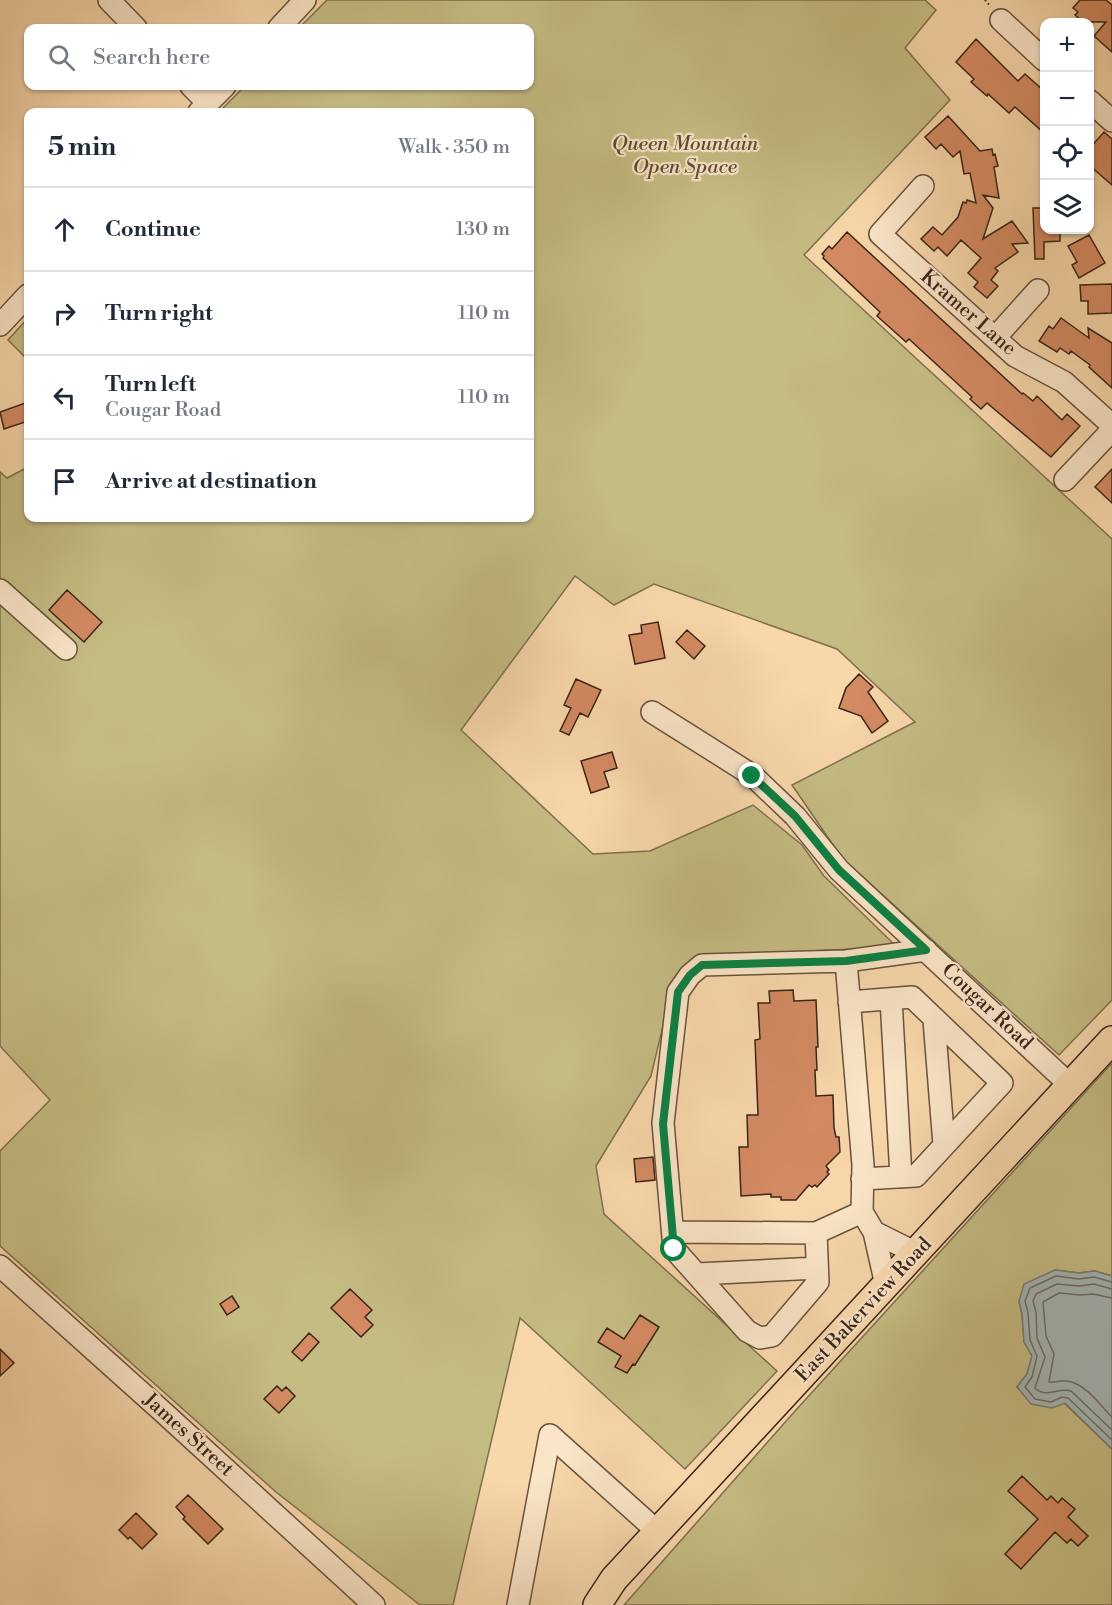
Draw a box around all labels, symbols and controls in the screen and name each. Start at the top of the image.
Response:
map controls [1040,18,1094,234]
button: + [1040,18,1094,72]
search box [24,24,534,90]
icon: search [45,41,78,74]
text: Search here [93,44,210,71]
button: − [1040,72,1094,126]
button: locate [1040,126,1094,180]
text: 5 min [48,131,116,163]
park label: Queen Mountain Open Space [612,132,759,180]
text: Walk · 350 m [398,135,510,160]
button: layers [1040,180,1094,234]
icon: ahead [48,213,81,246]
text: Continue [105,216,201,243]
text: 130 m [455,217,510,242]
street label: Kramer Lane [915,265,1021,361]
icon: right [48,297,81,330]
text: Turn right [105,300,213,327]
text: 110 m [458,301,510,326]
text: Turn left [105,371,196,398]
icon: left [48,381,81,414]
text: 110 m [458,385,510,410]
text: Cougar Road [105,398,221,423]
icon: arrive [48,465,81,498]
text: Arrive at destination [105,468,317,495]
route end [738,762,764,788]
street label: Cougar Road [936,958,1038,1056]
street label: East Bakerview Road [790,1232,938,1388]
route start [660,1235,686,1261]
street label: James Street [137,1387,239,1482]

